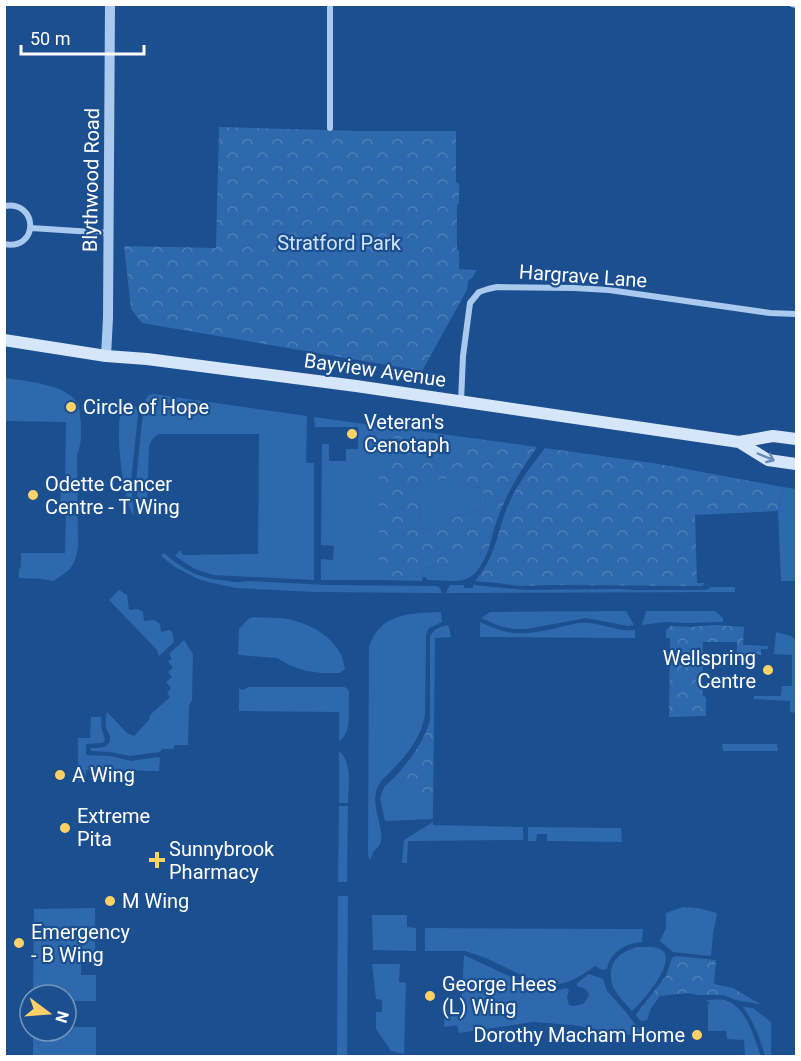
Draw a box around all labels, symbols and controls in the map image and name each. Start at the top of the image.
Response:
scale bar [21,18,144,56]
text: 50 m [30,28,70,49]
street label: Blythwood Road [78,108,104,252]
park label: Stratford Park [277,231,402,255]
street label: Hargrave Lane [518,260,648,292]
street label: Bayview Avenue [302,348,448,392]
place label: Circle of Hope [83,395,209,419]
marker: Circle of Hope [64,400,78,414]
place label: Veteran's Cenotaph [364,410,450,457]
marker: Veteran's Cenotaph [345,427,359,441]
one-way arrow [757,452,775,463]
place label: Odette Cancer Centre - T Wing [45,472,180,519]
marker: Odette Cancer Centre - T Wing [26,488,40,502]
place label: Wellspring Centre [663,646,756,693]
marker: Wellspring Centre [761,663,775,677]
place label: A Wing [72,763,135,787]
marker: A Wing [53,768,67,782]
place label: Extreme Pita [77,804,150,851]
marker: Extreme Pita [58,821,72,835]
place label: Sunnybrook Pharmacy [169,837,275,884]
marker: Sunnybrook Pharmacy [150,853,164,867]
place label: M Wing [122,889,189,913]
marker: M Wing [103,894,117,908]
place label: Emergency - B Wing [31,920,130,967]
marker: Emergency - B Wing [12,936,26,950]
place label: George Hees (L) Wing [442,972,557,1019]
north arrow [18,983,78,1043]
marker: George Hees (L) Wing [423,989,437,1003]
text: N [51,1009,73,1025]
place label: Dorothy Macham Home [473,1023,685,1047]
marker: Dorothy Macham Home [690,1028,704,1042]

